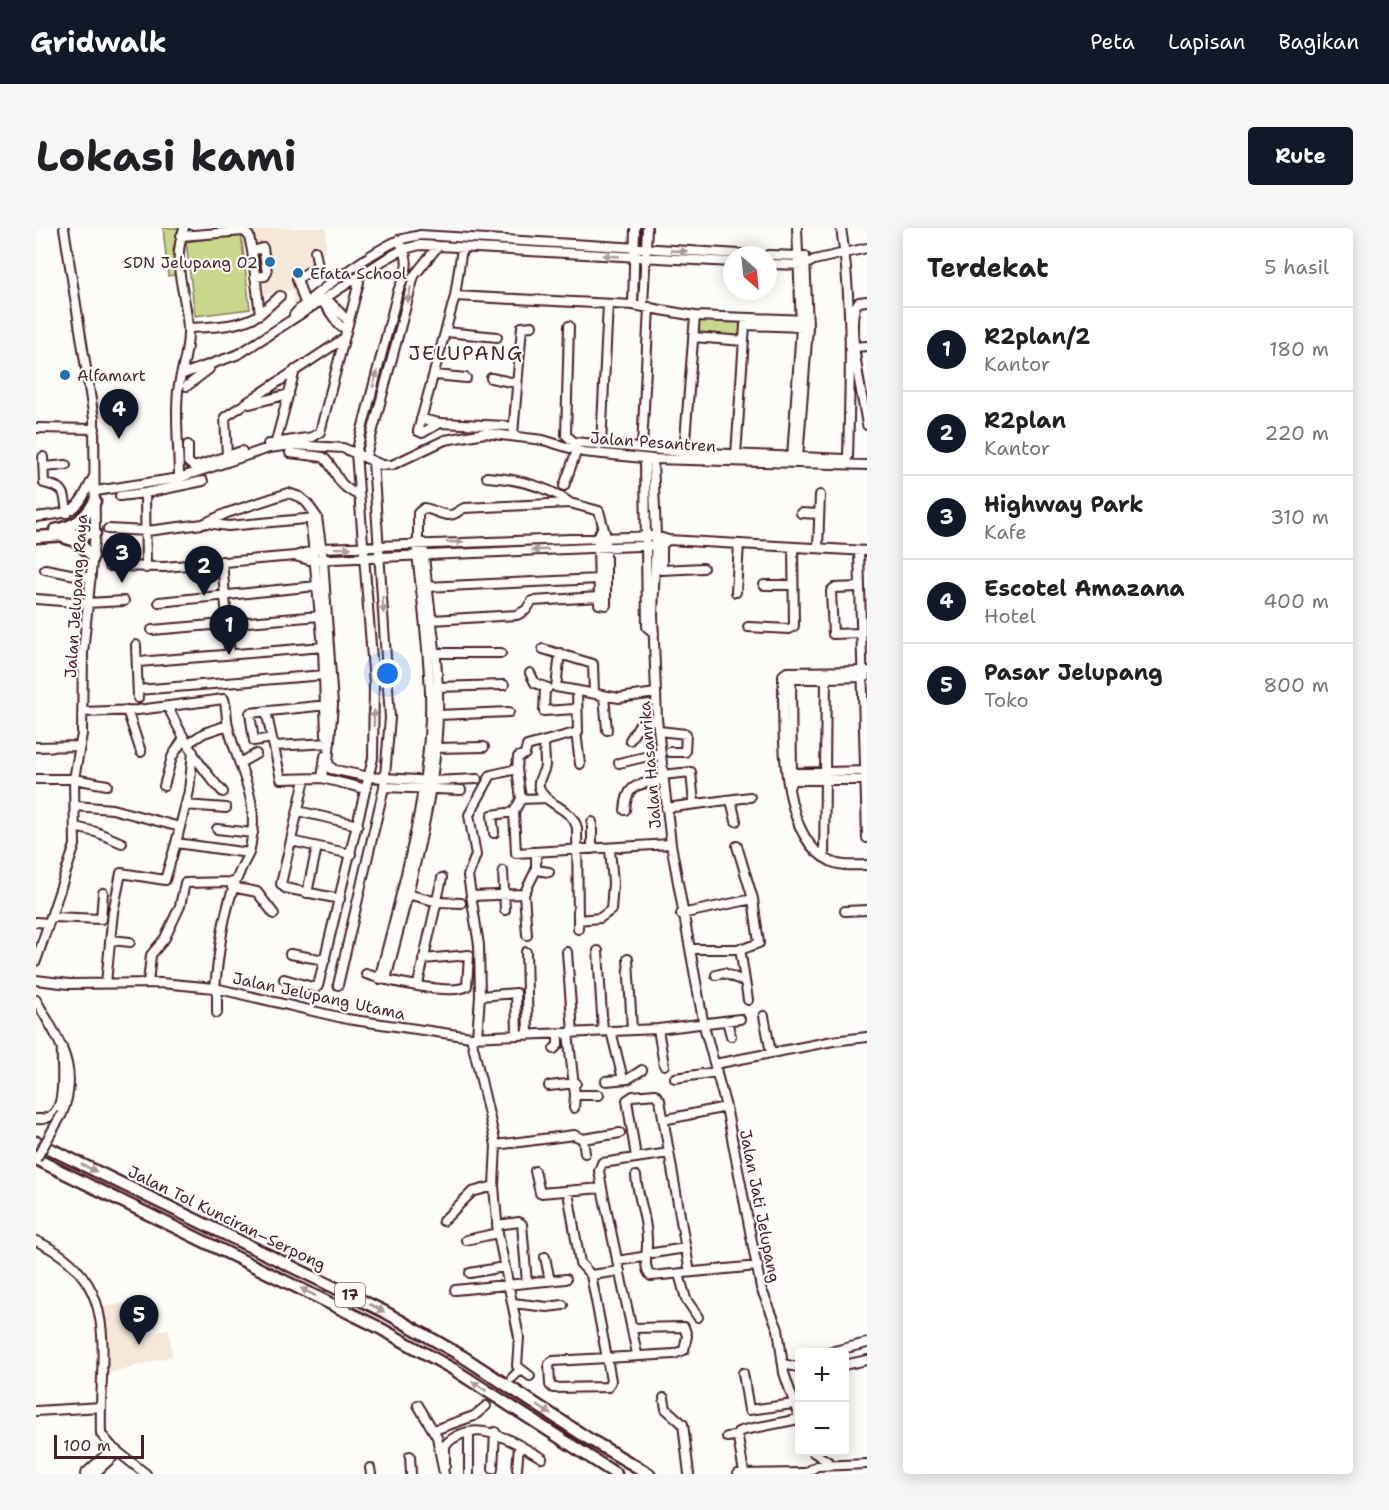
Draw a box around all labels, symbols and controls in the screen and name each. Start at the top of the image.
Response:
text: Gridwalk [30,23,167,61]
text: Peta [1090,28,1135,56]
text: Lapisan [1168,28,1245,56]
text: Bagikan [1278,28,1359,56]
button: Rute [1248,127,1353,185]
text: Lokasi kami [36,128,297,184]
north arrow [723,246,777,300]
one-way arrow [670,247,689,256]
text: Terdekat [927,250,1049,285]
place label: SDN Jelupang 02 [123,252,258,273]
one-way arrow [601,252,620,261]
text: 5 hasil [1264,254,1329,280]
marker: SDN Jelupang 02 [263,255,277,269]
place label: Efata School [310,263,407,284]
marker: Efata School [291,266,305,280]
one-way arrow [403,286,413,305]
text: R2plan/2 [984,322,1090,351]
text: 1 [942,336,951,362]
text: 180 m [1269,336,1329,362]
district label: JELUPANG [408,340,524,366]
text: Kantor [984,351,1050,377]
place label: Alfamart [77,365,146,386]
marker: Alfamart [58,368,72,382]
one-way arrow [371,370,380,388]
pin: 4 [100,390,139,439]
text: R2plan [984,406,1066,435]
text: 2 [940,420,954,446]
text: 220 m [1265,420,1329,446]
street label: Jalan Pesantren [589,427,717,457]
text: Kantor [984,435,1050,461]
text: Highway Park [984,490,1144,519]
text: 3 [940,504,954,530]
text: 310 m [1270,504,1329,530]
street label: Jalan Jelupang Raya [60,513,92,679]
text: Kafe [984,519,1027,545]
pin: 3 [102,534,142,583]
one-way arrow [445,538,464,547]
one-way arrow [334,543,353,552]
one-way arrow [530,545,549,555]
pin: 2 [184,546,224,596]
text: Escotel Amazana [984,574,1185,603]
text: 4 [940,588,954,614]
text: 400 m [1263,588,1329,614]
one-way arrow [378,595,388,614]
text: Hotel [984,603,1036,629]
pin: 1 [210,606,248,655]
text: Pasar Jelupang [984,658,1163,687]
your location [373,659,402,688]
text: 5 [940,672,953,698]
text: 800 m [1264,672,1329,698]
text: Toko [984,687,1029,713]
street label: Jalan Hasanrika [634,700,666,830]
one-way arrow [369,709,379,728]
street label: Jalan Jelupang Utama [231,967,407,1025]
street label: Jalan Jati Jelupang [735,1128,785,1285]
street label: Jalan Tol Kunciran–Serpong [125,1161,330,1275]
one-way arrow [80,1163,97,1172]
road number: 17 [335,1283,365,1307]
one-way arrow [300,1287,317,1296]
pin: 5 [120,1296,158,1345]
one-way arrow [369,1304,386,1313]
map controls [795,1348,849,1456]
button: + [795,1348,849,1402]
one-way arrow [471,1380,487,1392]
button: − [795,1402,849,1456]
one-way arrow [536,1404,552,1415]
scale bar [54,1432,144,1460]
text: 100 m [63,1435,111,1456]

